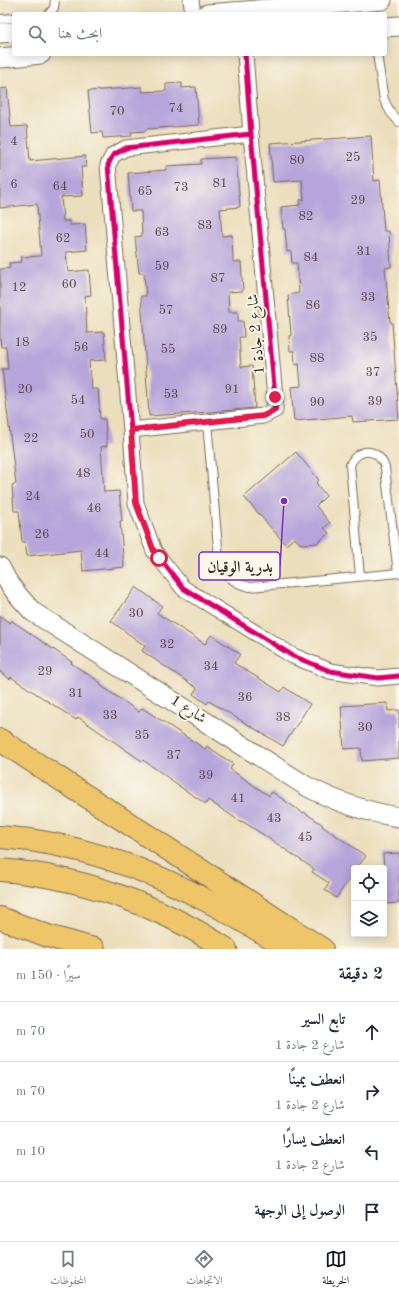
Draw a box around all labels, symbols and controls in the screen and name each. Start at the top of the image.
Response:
search box [12,12,387,56]
icon: search [26,23,48,45]
text: ابحث هنا [58,27,102,42]
house number: 74 [168,102,184,115]
house number: 70 [109,105,125,118]
house number: 4 [10,135,18,148]
house number: 25 [345,151,361,164]
house number: 80 [289,154,305,167]
house number: 81 [212,177,228,190]
house number: 6 [10,178,18,191]
house number: 64 [52,180,68,193]
house number: 73 [173,181,189,194]
house number: 65 [137,185,153,198]
house number: 29 [350,194,366,207]
house number: 82 [298,210,314,223]
house number: 83 [197,219,213,232]
house number: 63 [154,226,170,239]
house number: 62 [55,232,71,245]
house number: 31 [356,245,372,258]
house number: 84 [303,251,319,264]
house number: 59 [154,260,170,273]
house number: 87 [210,272,226,285]
house number: 60 [61,278,77,291]
house number: 12 [11,281,27,294]
house number: 33 [360,291,376,304]
street label: شارع 2 جادة 1 [246,293,272,375]
house number: 86 [305,299,321,312]
house number: 57 [158,304,174,317]
house number: 89 [212,323,228,336]
house number: 35 [362,331,378,344]
house number: 18 [14,336,30,349]
house number: 56 [73,341,89,354]
house number: 55 [160,343,176,356]
house number: 88 [309,352,325,365]
house number: 37 [365,366,381,379]
house number: 20 [17,383,33,396]
house number: 91 [224,383,240,396]
house number: 53 [163,388,179,401]
route end [266,388,284,406]
house number: 54 [70,394,86,407]
house number: 39 [367,395,383,408]
house number: 90 [309,396,325,409]
house number: 50 [79,428,95,441]
house number: 22 [23,432,39,445]
house number: 48 [75,467,91,480]
house number: 24 [25,490,41,503]
house number: 46 [86,502,102,515]
house number: 26 [34,528,50,541]
house number: 44 [94,547,110,560]
route start [150,549,168,567]
callout: بدرية الوقيان [199,552,280,580]
text: بدرية الوقيان [207,559,273,577]
house number: 30 [128,607,144,620]
house number: 32 [159,638,175,651]
house number: 34 [203,660,219,673]
house number: 29 [37,665,53,678]
house number: 31 [68,687,84,700]
house number: 36 [237,691,253,704]
street label: شارع 1 [165,693,208,730]
house number: 33 [102,709,118,722]
house number: 38 [275,711,291,724]
house number: 30 [357,721,373,734]
house number: 35 [134,729,150,742]
house number: 37 [166,749,182,762]
house number: 39 [198,769,214,782]
house number: 41 [230,792,246,805]
house number: 43 [266,812,282,825]
house number: 45 [297,831,313,844]
map controls [351,865,387,937]
button: locate [351,865,387,901]
button: layers [351,901,387,937]
text: 2 دقيقة [339,966,383,983]
text: سيرًا · 150 m [16,969,81,982]
text: تابع السير [302,1013,345,1028]
icon: ahead [361,1021,383,1043]
text: 70 m [16,1025,45,1038]
text: شارع 2 جادة 1 [275,1039,345,1052]
text: انعطف يمينًا [289,1073,345,1088]
icon: right [361,1081,383,1103]
text: 70 m [16,1085,45,1098]
text: شارع 2 جادة 1 [275,1099,345,1112]
text: انعطف يسارًا [283,1133,345,1148]
icon: left [361,1141,383,1163]
text: 10 m [16,1145,45,1158]
text: شارع 2 جادة 1 [275,1159,345,1172]
icon: arrive [361,1201,383,1223]
text: الوصول إلى الوجهة [254,1204,345,1219]
tab: المحفوظات [50,1248,86,1291]
tab: الاتجاهات [186,1248,223,1291]
tab: الخريطة [322,1248,349,1291]

